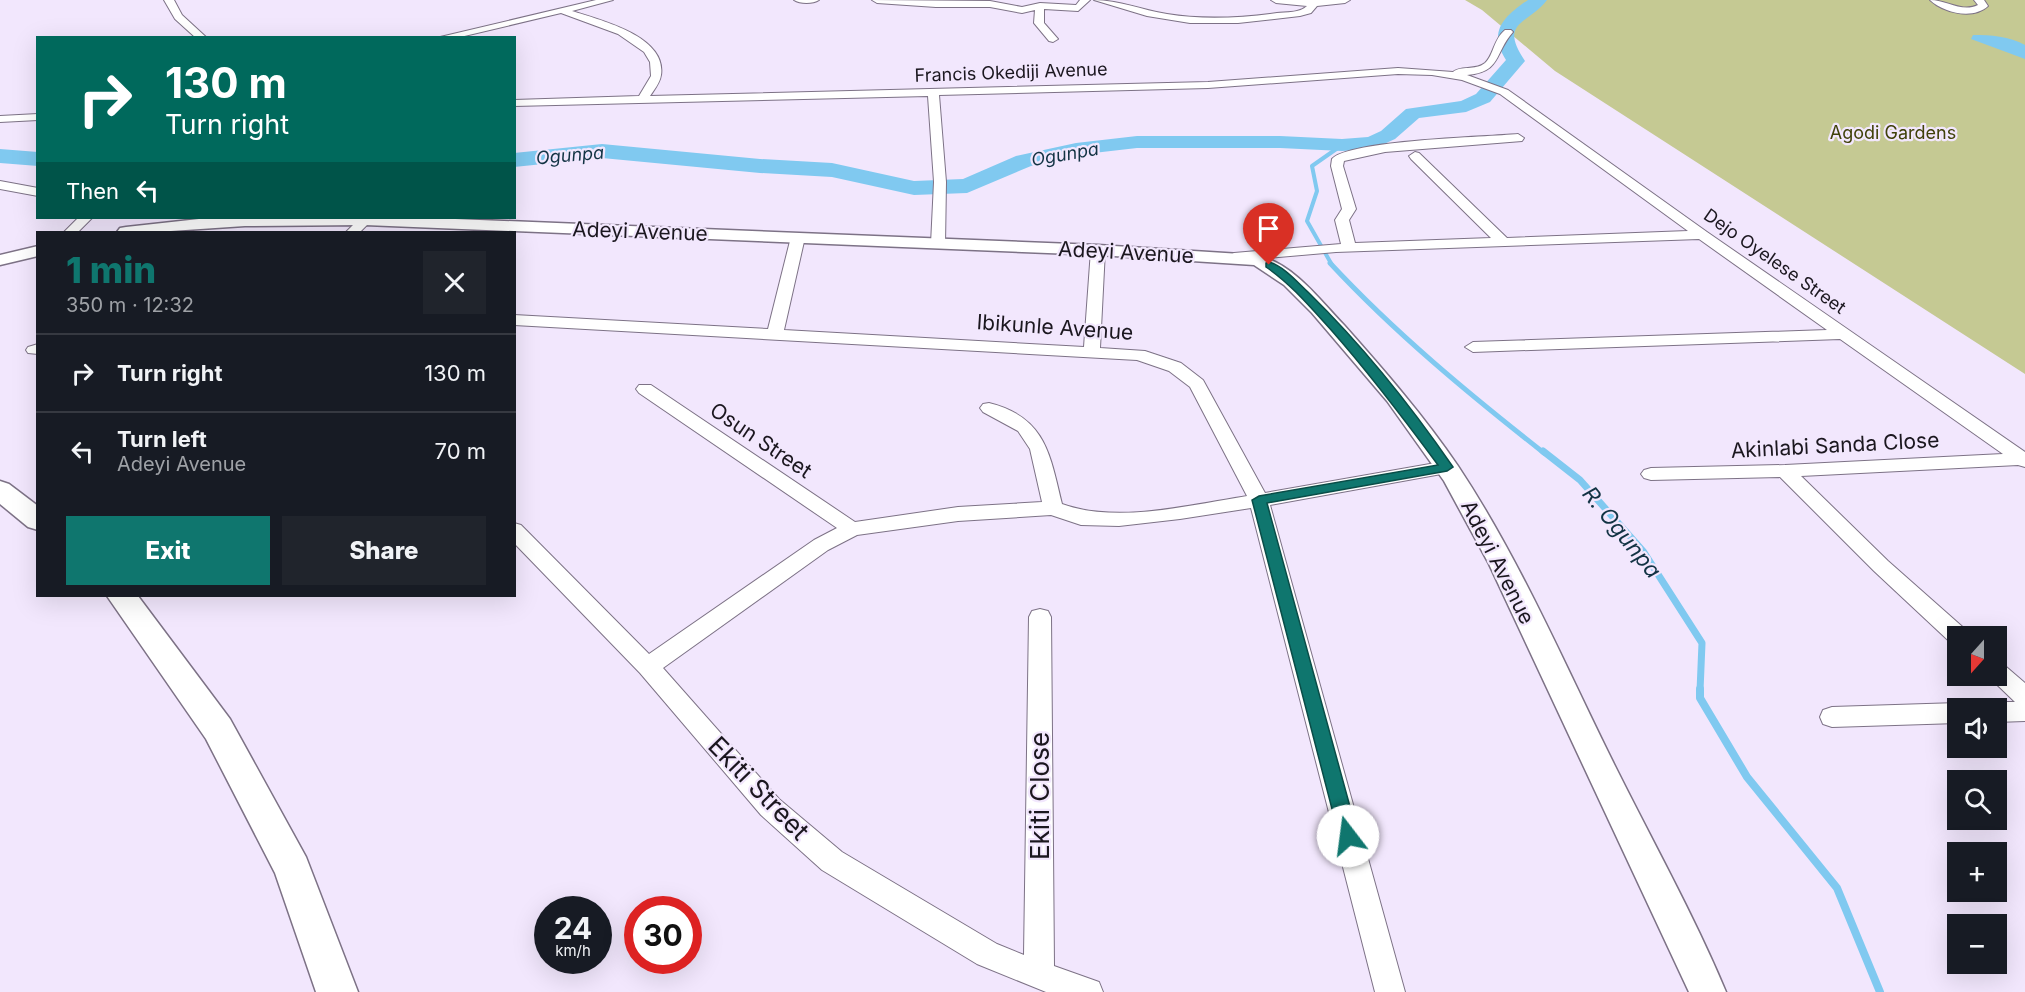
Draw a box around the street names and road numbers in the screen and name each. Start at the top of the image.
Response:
street label: Francis Okediji Avenue [914,58,1108,86]
street label: Dejo Oyelese Street [1700,204,1850,318]
street label: Adeyi Avenue [572,216,708,246]
street label: Adeyi Avenue [1058,236,1194,268]
street label: Ibikunle Avenue [976,309,1134,345]
street label: Osun Street [705,397,817,483]
street label: Akinlabi Sanda Close [1730,427,1940,463]
street label: Adeyi Avenue [1456,496,1540,628]
street label: Ekiti Street [702,730,816,846]
street label: Ekiti Close [1024,732,1055,860]

